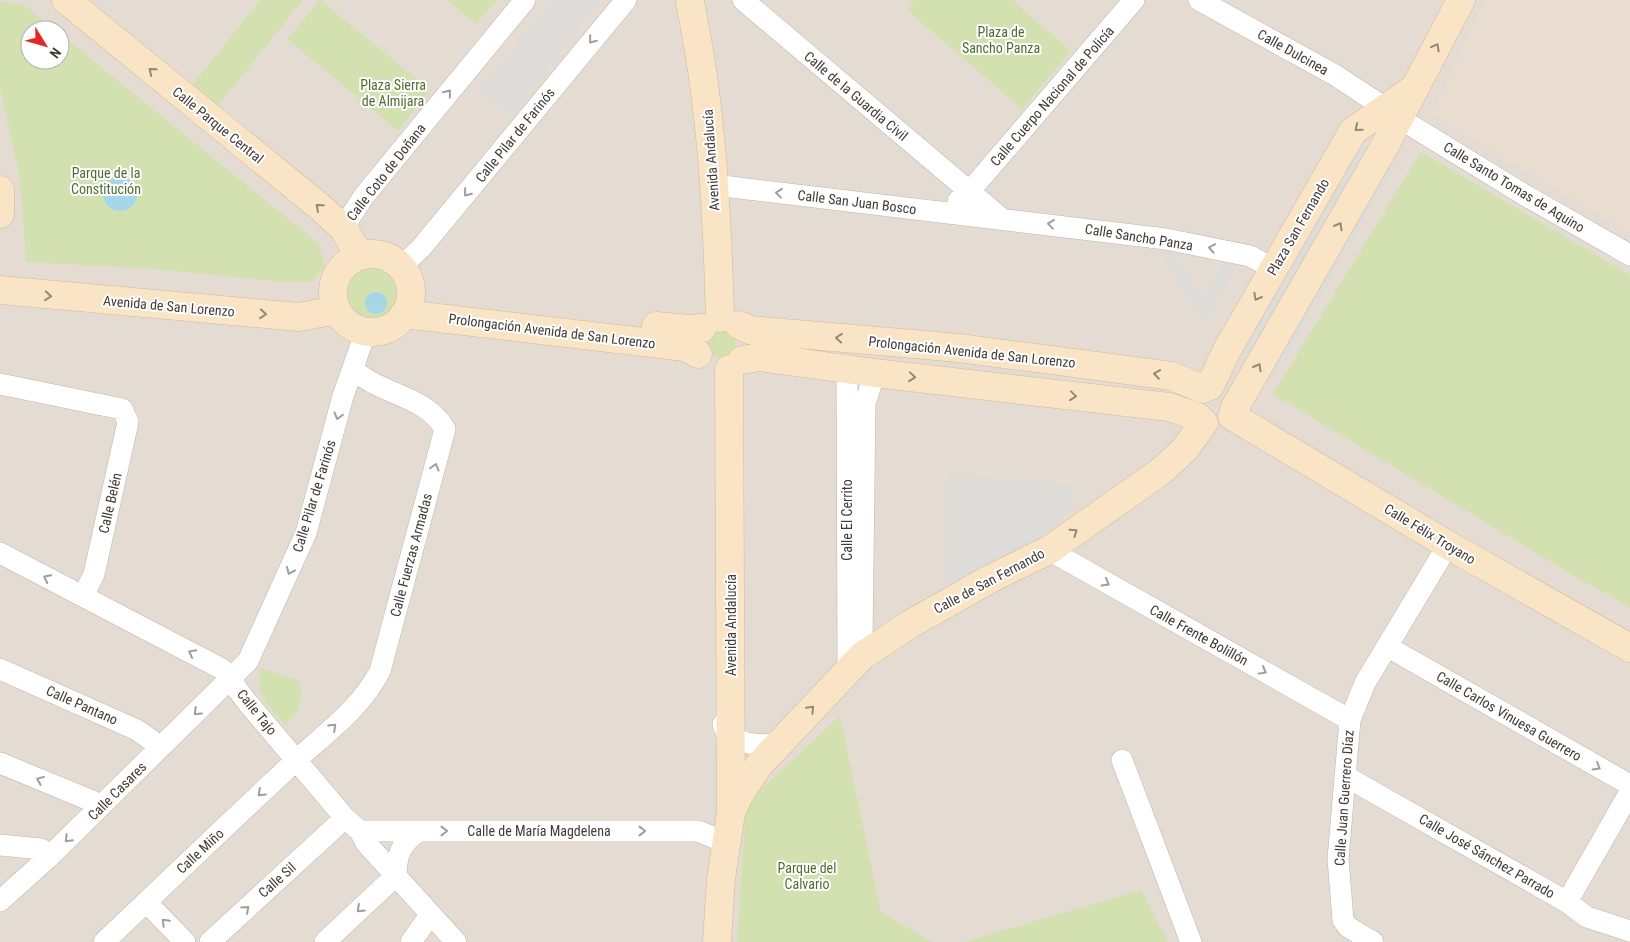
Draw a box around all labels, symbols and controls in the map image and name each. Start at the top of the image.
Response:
north arrow [20,20,70,70]
street label: Calle Cuerpo Nacional de Policía [987,23,1117,169]
park label: Plaza de Sancho Panza [962,24,1040,56]
street label: Calle Dulcinea [1255,26,1331,78]
one-way arrow [590,34,598,43]
one-way arrow [1430,44,1440,53]
text: N [46,45,64,61]
street label: Calle de la Guardia Civil [801,48,911,144]
one-way arrow [149,68,158,77]
park label: Plaza Sierra de Almijara [360,77,426,109]
street label: Calle Parque Central [169,83,267,167]
street label: Calle Pilar de Farinós [472,85,558,185]
one-way arrow [443,90,452,99]
street label: Avenida Andalucía [699,109,723,211]
street label: Calle Coto de Doñana [343,120,429,224]
one-way arrow [1355,123,1364,131]
street label: Calle Santo Tomas de Aquino [1441,139,1587,235]
park label: Parque de la Constitución [71,165,141,197]
street label: Plaza San Fernando [1264,176,1332,278]
one-way arrow [464,187,473,196]
street label: Calle San Juan Bosco [797,187,917,217]
one-way arrow [774,188,782,199]
one-way arrow [316,204,325,213]
one-way arrow [1047,219,1055,230]
street label: Calle Sancho Panza [1084,221,1194,253]
one-way arrow [1333,222,1343,231]
one-way arrow [1207,244,1216,254]
one-way arrow [45,290,53,301]
street label: Avenida de San Lorenzo [103,292,235,320]
one-way arrow [1254,292,1264,301]
one-way arrow [259,308,267,319]
street label: Prolongación Avenida de San Lorenzo [448,310,656,352]
one-way arrow [835,332,843,343]
street label: Prolongación Avenida de San Lorenzo [868,333,1076,371]
one-way arrow [1252,363,1262,372]
one-way arrow [1153,370,1161,380]
one-way arrow [908,371,916,382]
one-way arrow [1069,390,1077,401]
one-way arrow [333,411,344,420]
street label: Calle Pilar de Farinós [289,438,339,554]
one-way arrow [429,463,440,471]
street label: Calle Belén [95,471,125,535]
street label: Calle El Cerrito [839,479,855,561]
street label: Calle Fuerzas Armadas [387,492,435,618]
street label: Calle Félix Troyano [1381,500,1479,568]
one-way arrow [1069,529,1078,538]
street label: Calle de San Fernando [931,545,1047,617]
one-way arrow [286,566,297,575]
one-way arrow [44,574,53,584]
street label: Avenida Andalucía [723,574,739,676]
one-way arrow [1101,576,1110,586]
street label: Calle Frente Bolillón [1147,601,1251,669]
one-way arrow [188,649,197,659]
one-way arrow [1258,665,1267,675]
street label: Calle Carlos Vinuesa Guerrero [1434,668,1584,764]
street label: Calle Pantano [44,682,120,728]
street label: Calle Tajo [234,686,280,738]
one-way arrow [805,706,814,715]
one-way arrow [193,707,202,716]
one-way arrow [328,724,337,733]
street label: Calle Juan Guerrero Díaz [1331,730,1357,866]
street label: Calle Casares [85,759,149,823]
one-way arrow [1592,760,1601,770]
one-way arrow [36,775,45,786]
one-way arrow [258,787,267,796]
street label: Calle José Sánchez Parrado [1416,811,1558,901]
street label: Calle de María Magdelena [467,823,611,839]
street label: Calle Miño [173,825,227,877]
one-way arrow [440,826,448,836]
one-way arrow [638,826,646,836]
one-way arrow [65,833,74,842]
street label: Calle Sil [255,859,299,901]
park label: Parque del Calvario [778,860,836,892]
one-way arrow [357,903,366,912]
one-way arrow [240,906,249,915]
one-way arrow [162,918,171,927]

